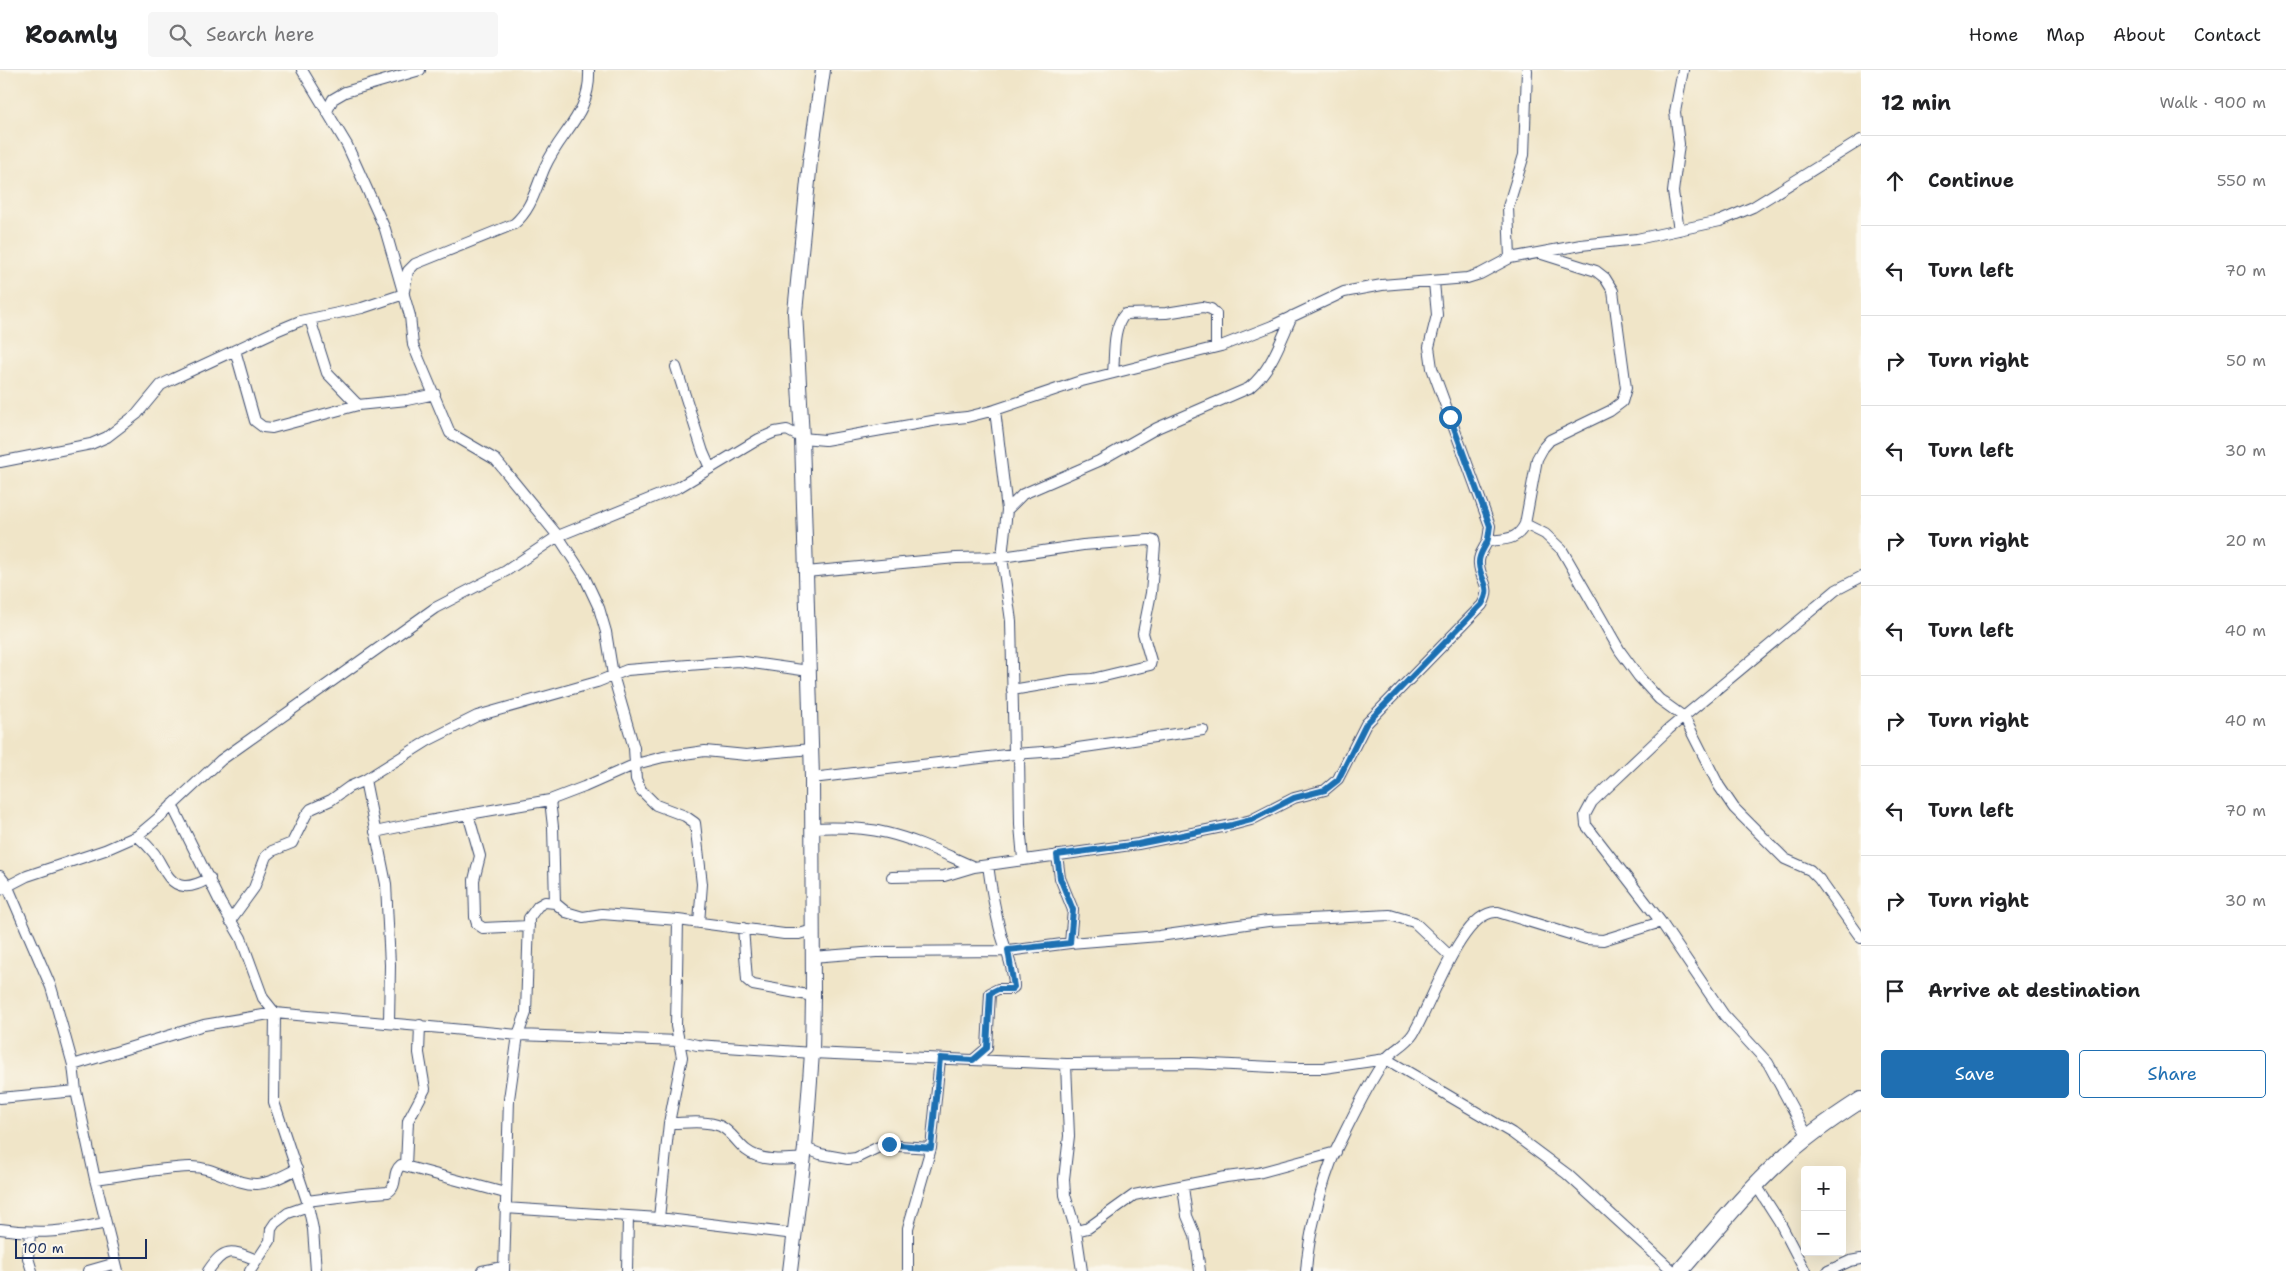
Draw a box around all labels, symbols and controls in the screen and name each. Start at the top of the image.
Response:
search box [148,12,498,57]
text: Roamly [25,19,118,51]
icon: search [166,21,194,49]
text: Search here [206,22,315,47]
text: Home [1969,23,2018,47]
text: Map [2046,23,2085,47]
text: About [2113,23,2166,47]
text: Contact [2194,23,2261,47]
text: 12 min [1881,89,1951,117]
text: Walk · 900 m [2159,92,2266,113]
icon: ahead [1881,167,1909,195]
text: Continue [1928,168,2014,193]
text: 550 m [2217,170,2266,191]
icon: left [1881,257,1909,285]
text: Turn left [1928,258,2014,283]
text: 70 m [2225,260,2266,281]
icon: right [1881,347,1909,375]
text: Turn right [1928,348,2029,373]
text: 50 m [2226,350,2266,371]
route start [1439,406,1462,429]
icon: left [1881,437,1909,465]
text: Turn left [1928,438,2014,463]
text: 30 m [2225,440,2266,461]
icon: right [1881,527,1909,555]
text: Turn right [1928,528,2029,553]
text: 20 m [2225,530,2266,551]
icon: left [1881,617,1909,645]
text: Turn left [1928,618,2014,643]
text: 40 m [2224,620,2266,641]
icon: right [1881,707,1909,735]
text: Turn right [1928,708,2029,733]
text: 40 m [2224,710,2266,731]
icon: left [1881,797,1909,825]
text: Turn left [1928,798,2014,823]
text: 70 m [2225,800,2266,821]
icon: right [1881,887,1909,915]
text: Turn right [1928,888,2029,913]
text: 30 m [2225,890,2266,911]
icon: arrive [1881,977,1909,1005]
text: Arrive at destination [1928,978,2140,1003]
button: Save [1881,1050,2069,1098]
button: Share [2079,1050,2266,1098]
route end [878,1133,901,1156]
map controls [1801,1166,1846,1256]
button: + [1801,1166,1846,1211]
button: − [1801,1211,1846,1256]
scale bar [15,1236,148,1259]
text: 100 m [22,1239,64,1257]

